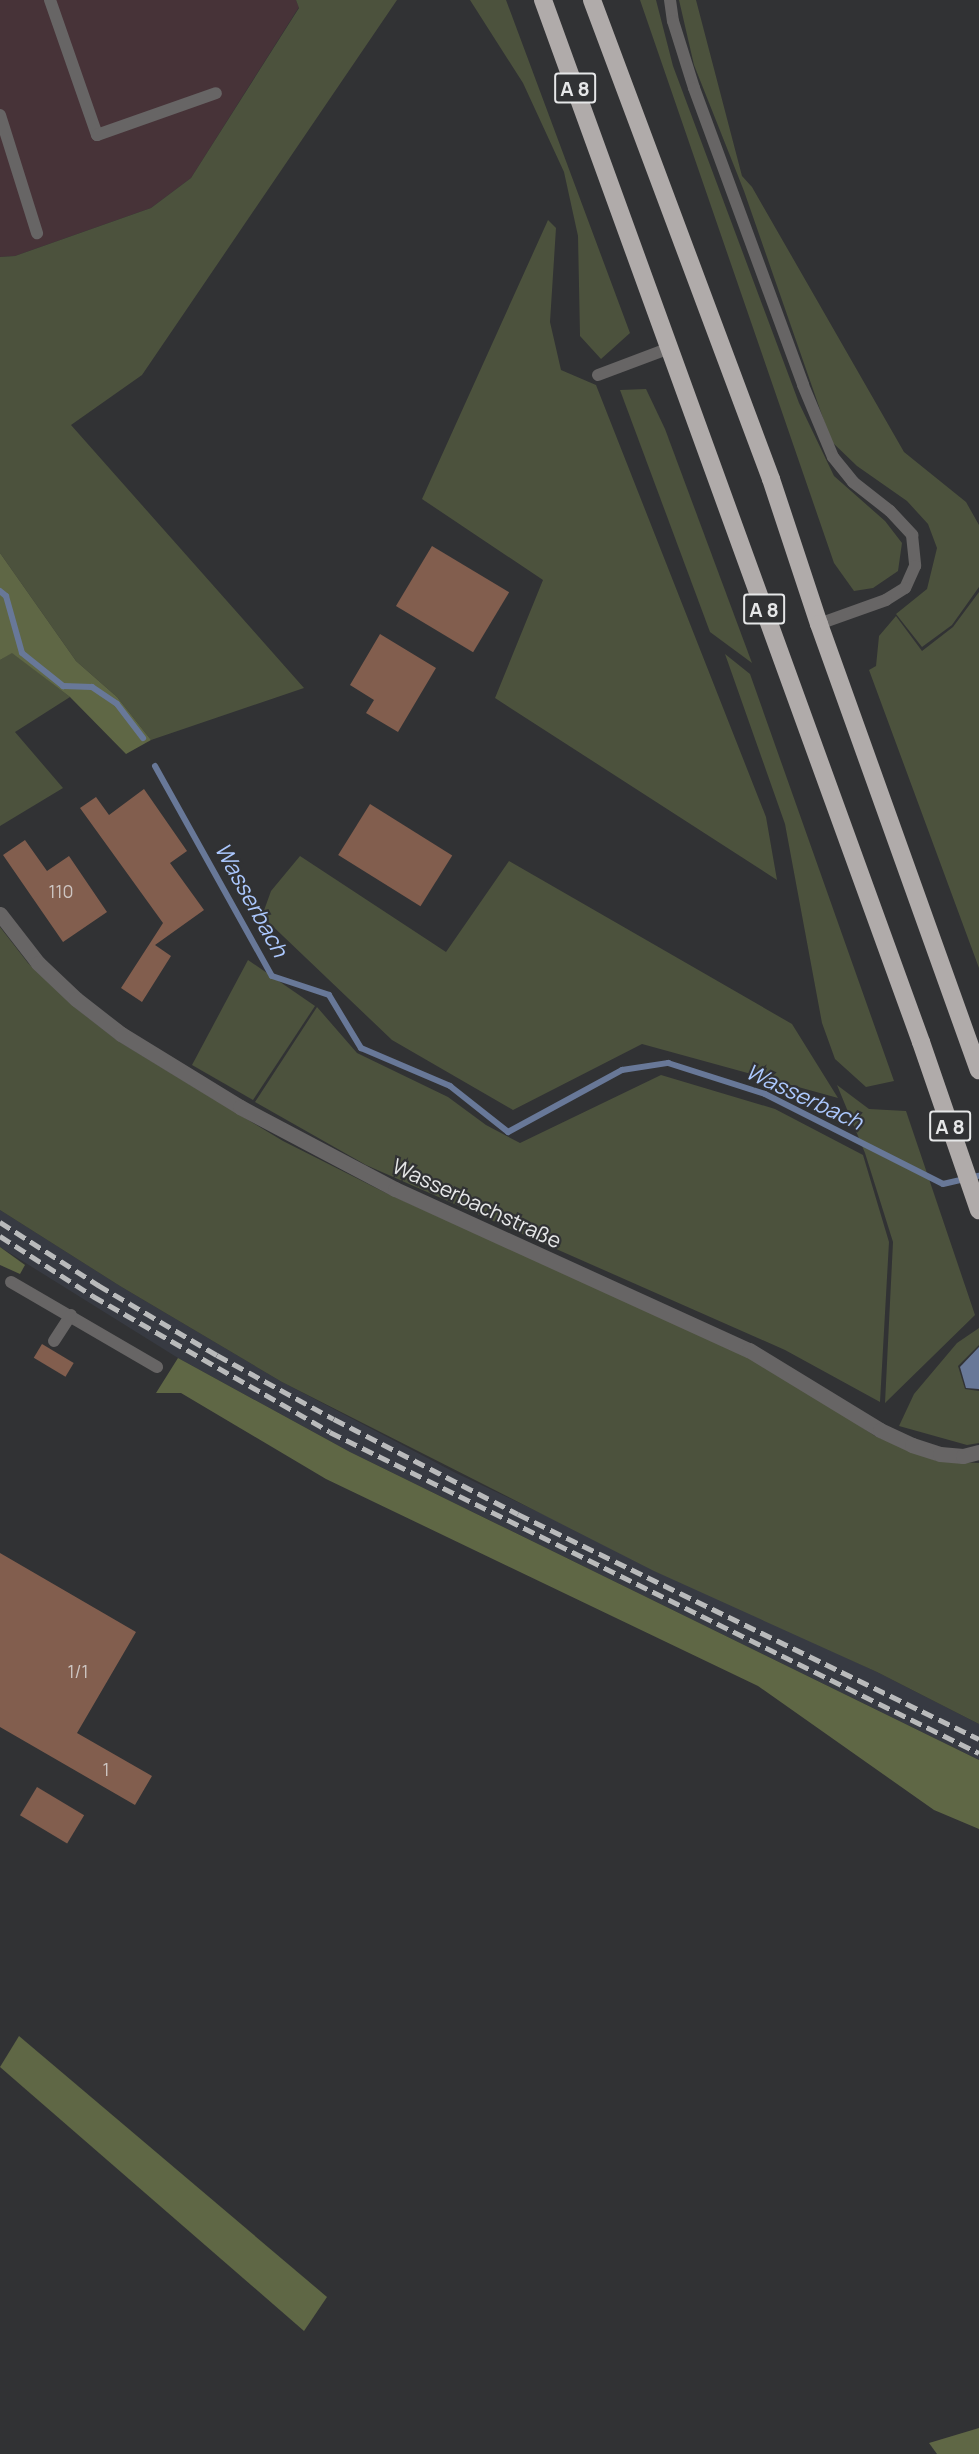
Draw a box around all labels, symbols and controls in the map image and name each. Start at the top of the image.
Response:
road number: A 8 [554,71,596,105]
road number: A 8 [743,592,785,626]
water label: Wasserbach [209,838,293,962]
house number: 110 [48,880,74,902]
water label: Wasserbach [741,1058,867,1136]
road number: A 8 [929,1109,971,1143]
street label: Wasserbachstraße [388,1153,566,1253]
house number: 1/1 [67,1660,89,1682]
house number: 1 [102,1758,110,1780]

